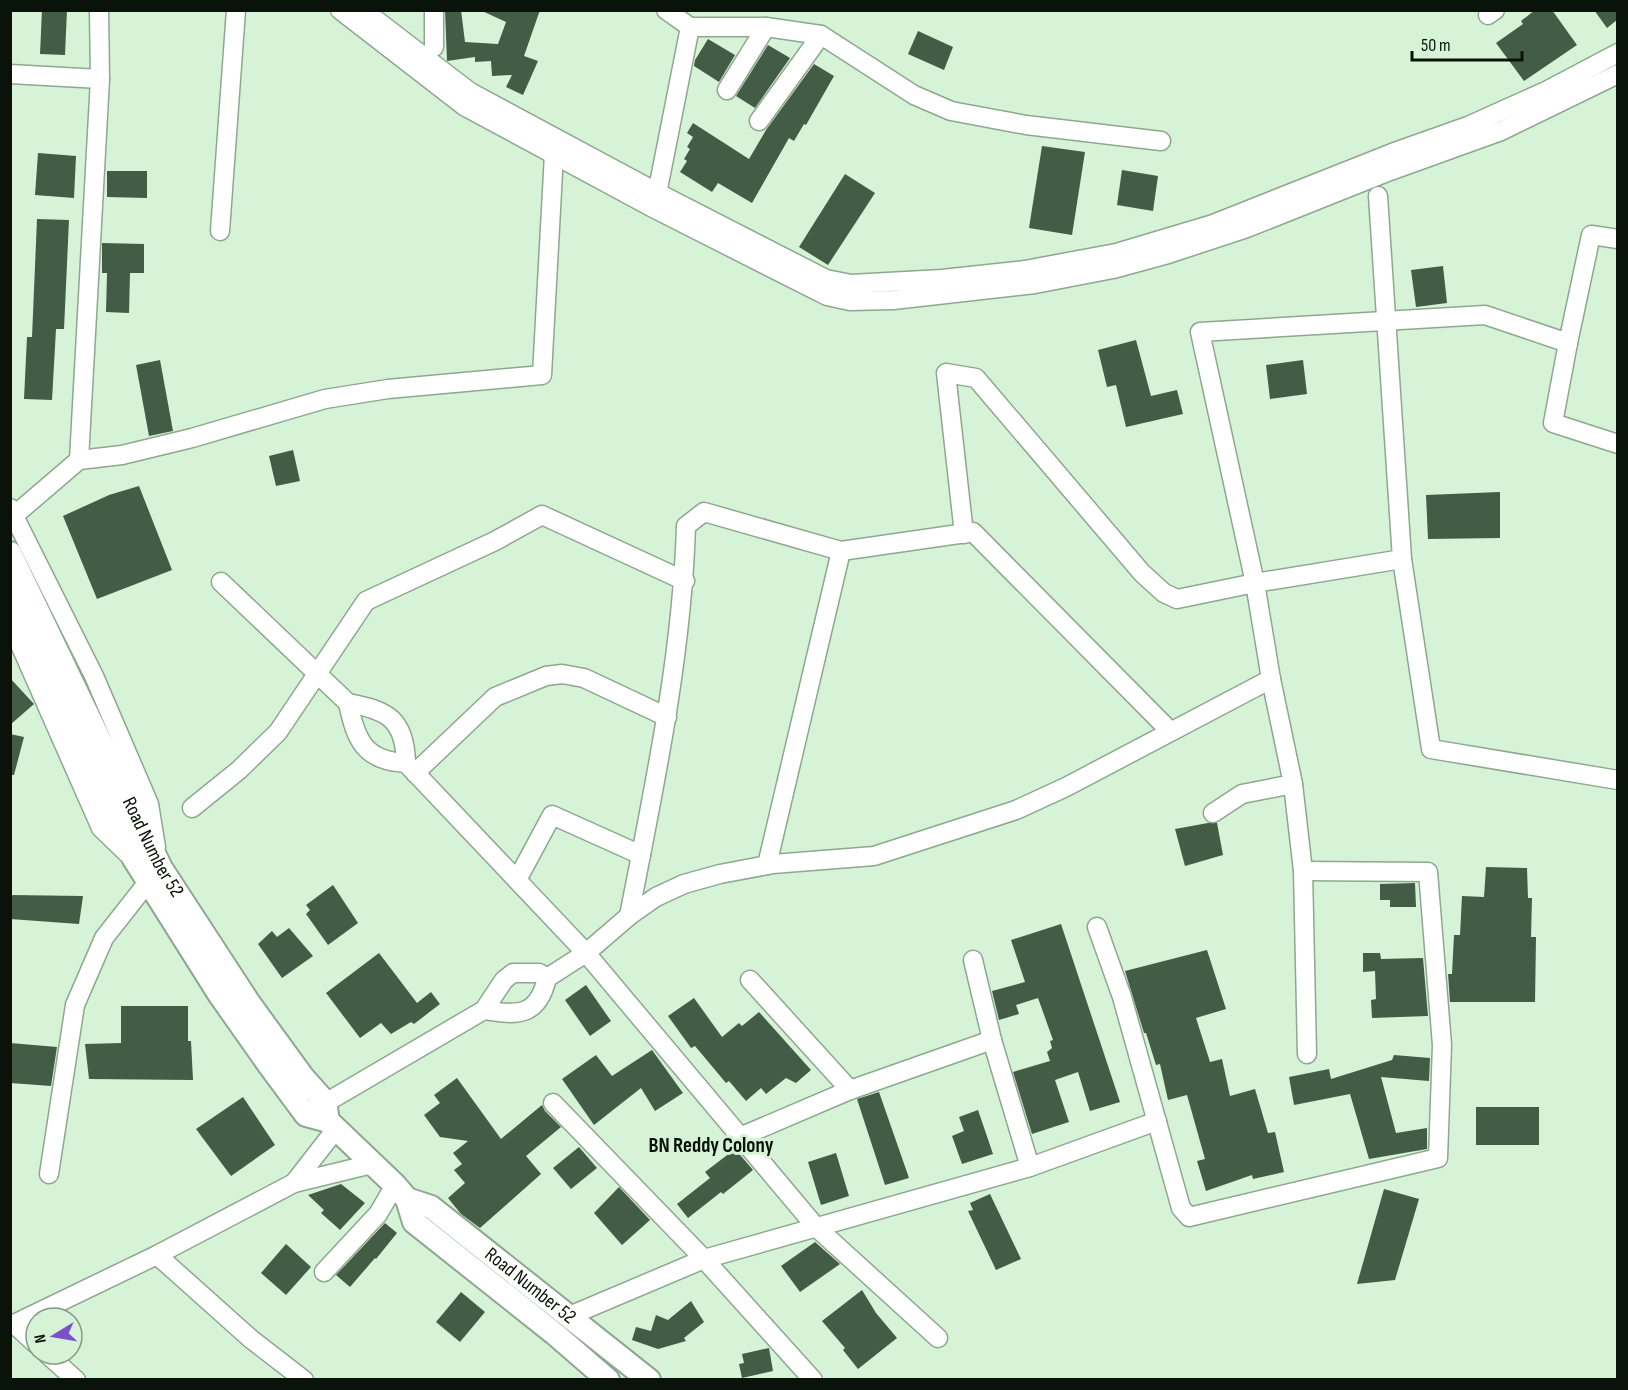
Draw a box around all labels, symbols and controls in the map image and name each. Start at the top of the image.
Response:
scale bar [1412,24,1522,62]
text: 50 m [1421,35,1451,56]
street label: Road Number 52 [117,793,189,902]
district label: BN Reddy Colony [648,1133,774,1158]
street label: Road Number 52 [480,1242,581,1329]
north arrow [24,1306,84,1366]
text: N [31,1333,51,1345]

